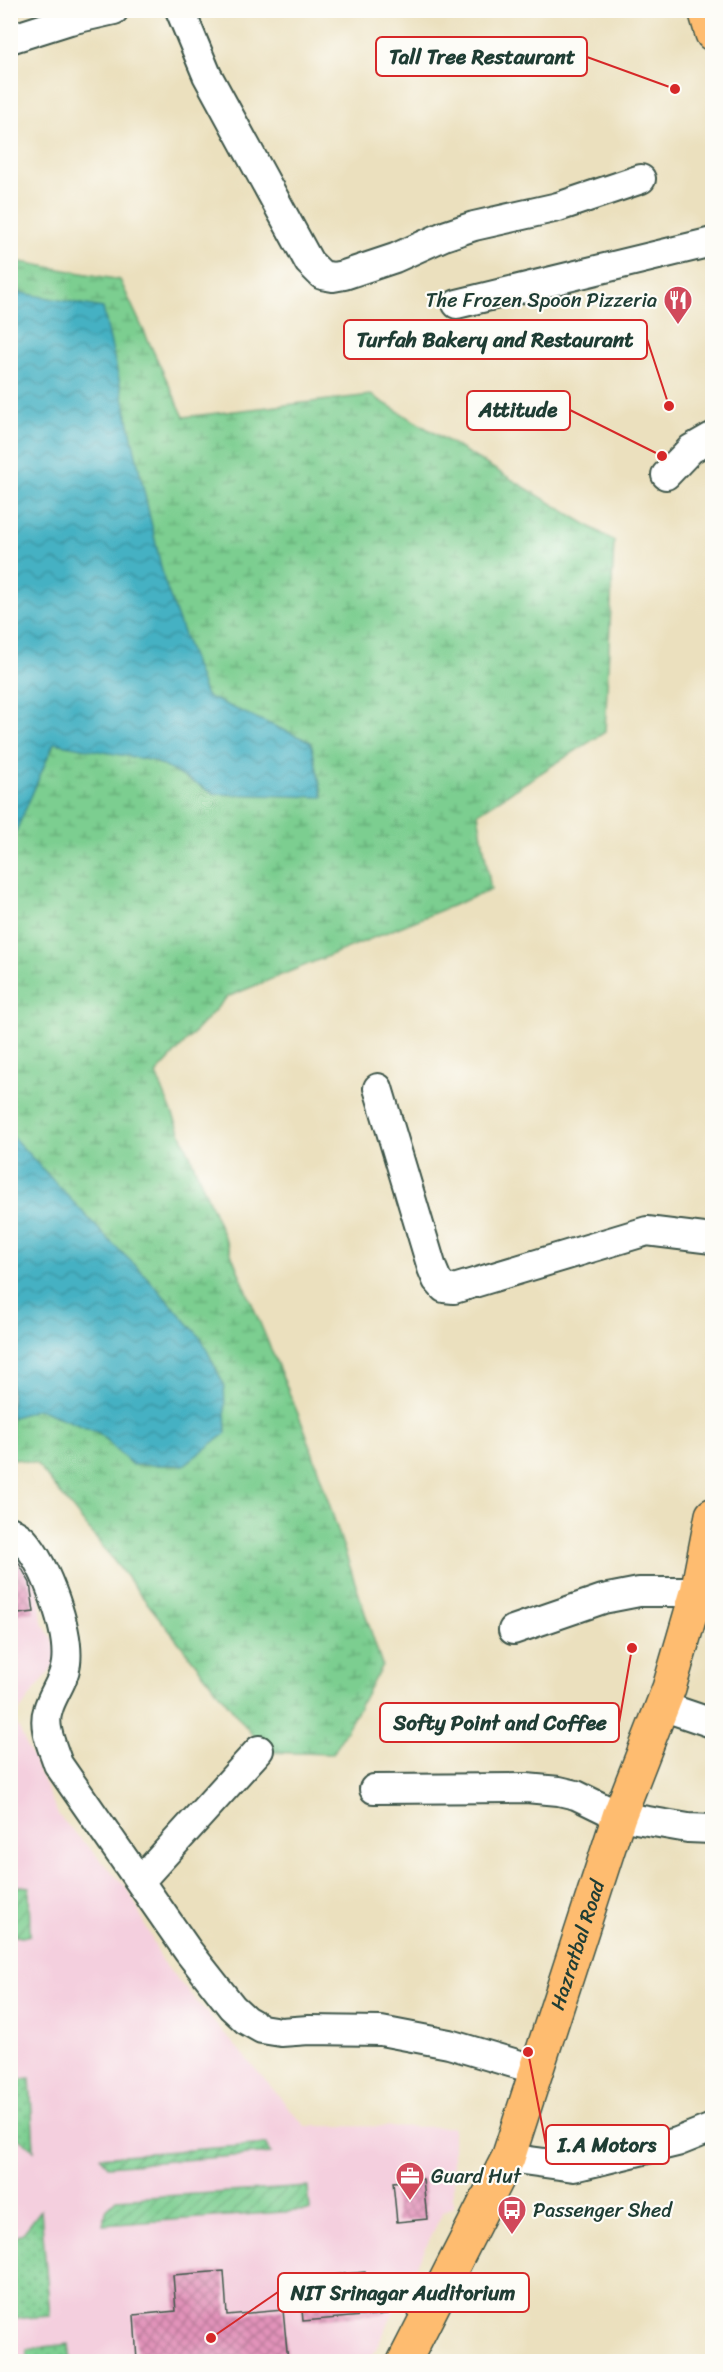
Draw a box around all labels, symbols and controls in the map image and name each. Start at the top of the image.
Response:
callout: Tall Tree Restaurant [376,37,587,76]
text: Tall Tree Restaurant [389,38,576,76]
place label: The Frozen Spoon Pizzeria [426,283,657,318]
restaurant icon: The Frozen Spoon Pizzeria [662,284,694,326]
callout: Turfah Bakery and Restaurant [344,320,647,359]
text: Turfah Bakery and Restaurant [357,321,634,359]
callout: Attitude [467,391,570,430]
text: Attitude [478,391,558,429]
callout: Softy Point and Coffee [380,1703,619,1742]
text: Softy Point and Coffee [392,1704,607,1742]
street label: Hazratbal Road [540,1874,615,2014]
callout: I.A Motors [546,2125,669,2164]
text: I.A Motors [557,2126,657,2164]
place label: Guard Hut [431,2159,522,2194]
office icon: Guard Hut [394,2160,426,2202]
place label: Passenger Shed [533,2193,673,2228]
bus stop icon: Passenger Shed [496,2194,528,2236]
callout: NIT Srinagar Auditorium [278,2273,529,2312]
text: NIT Srinagar Auditorium [290,2274,515,2312]

